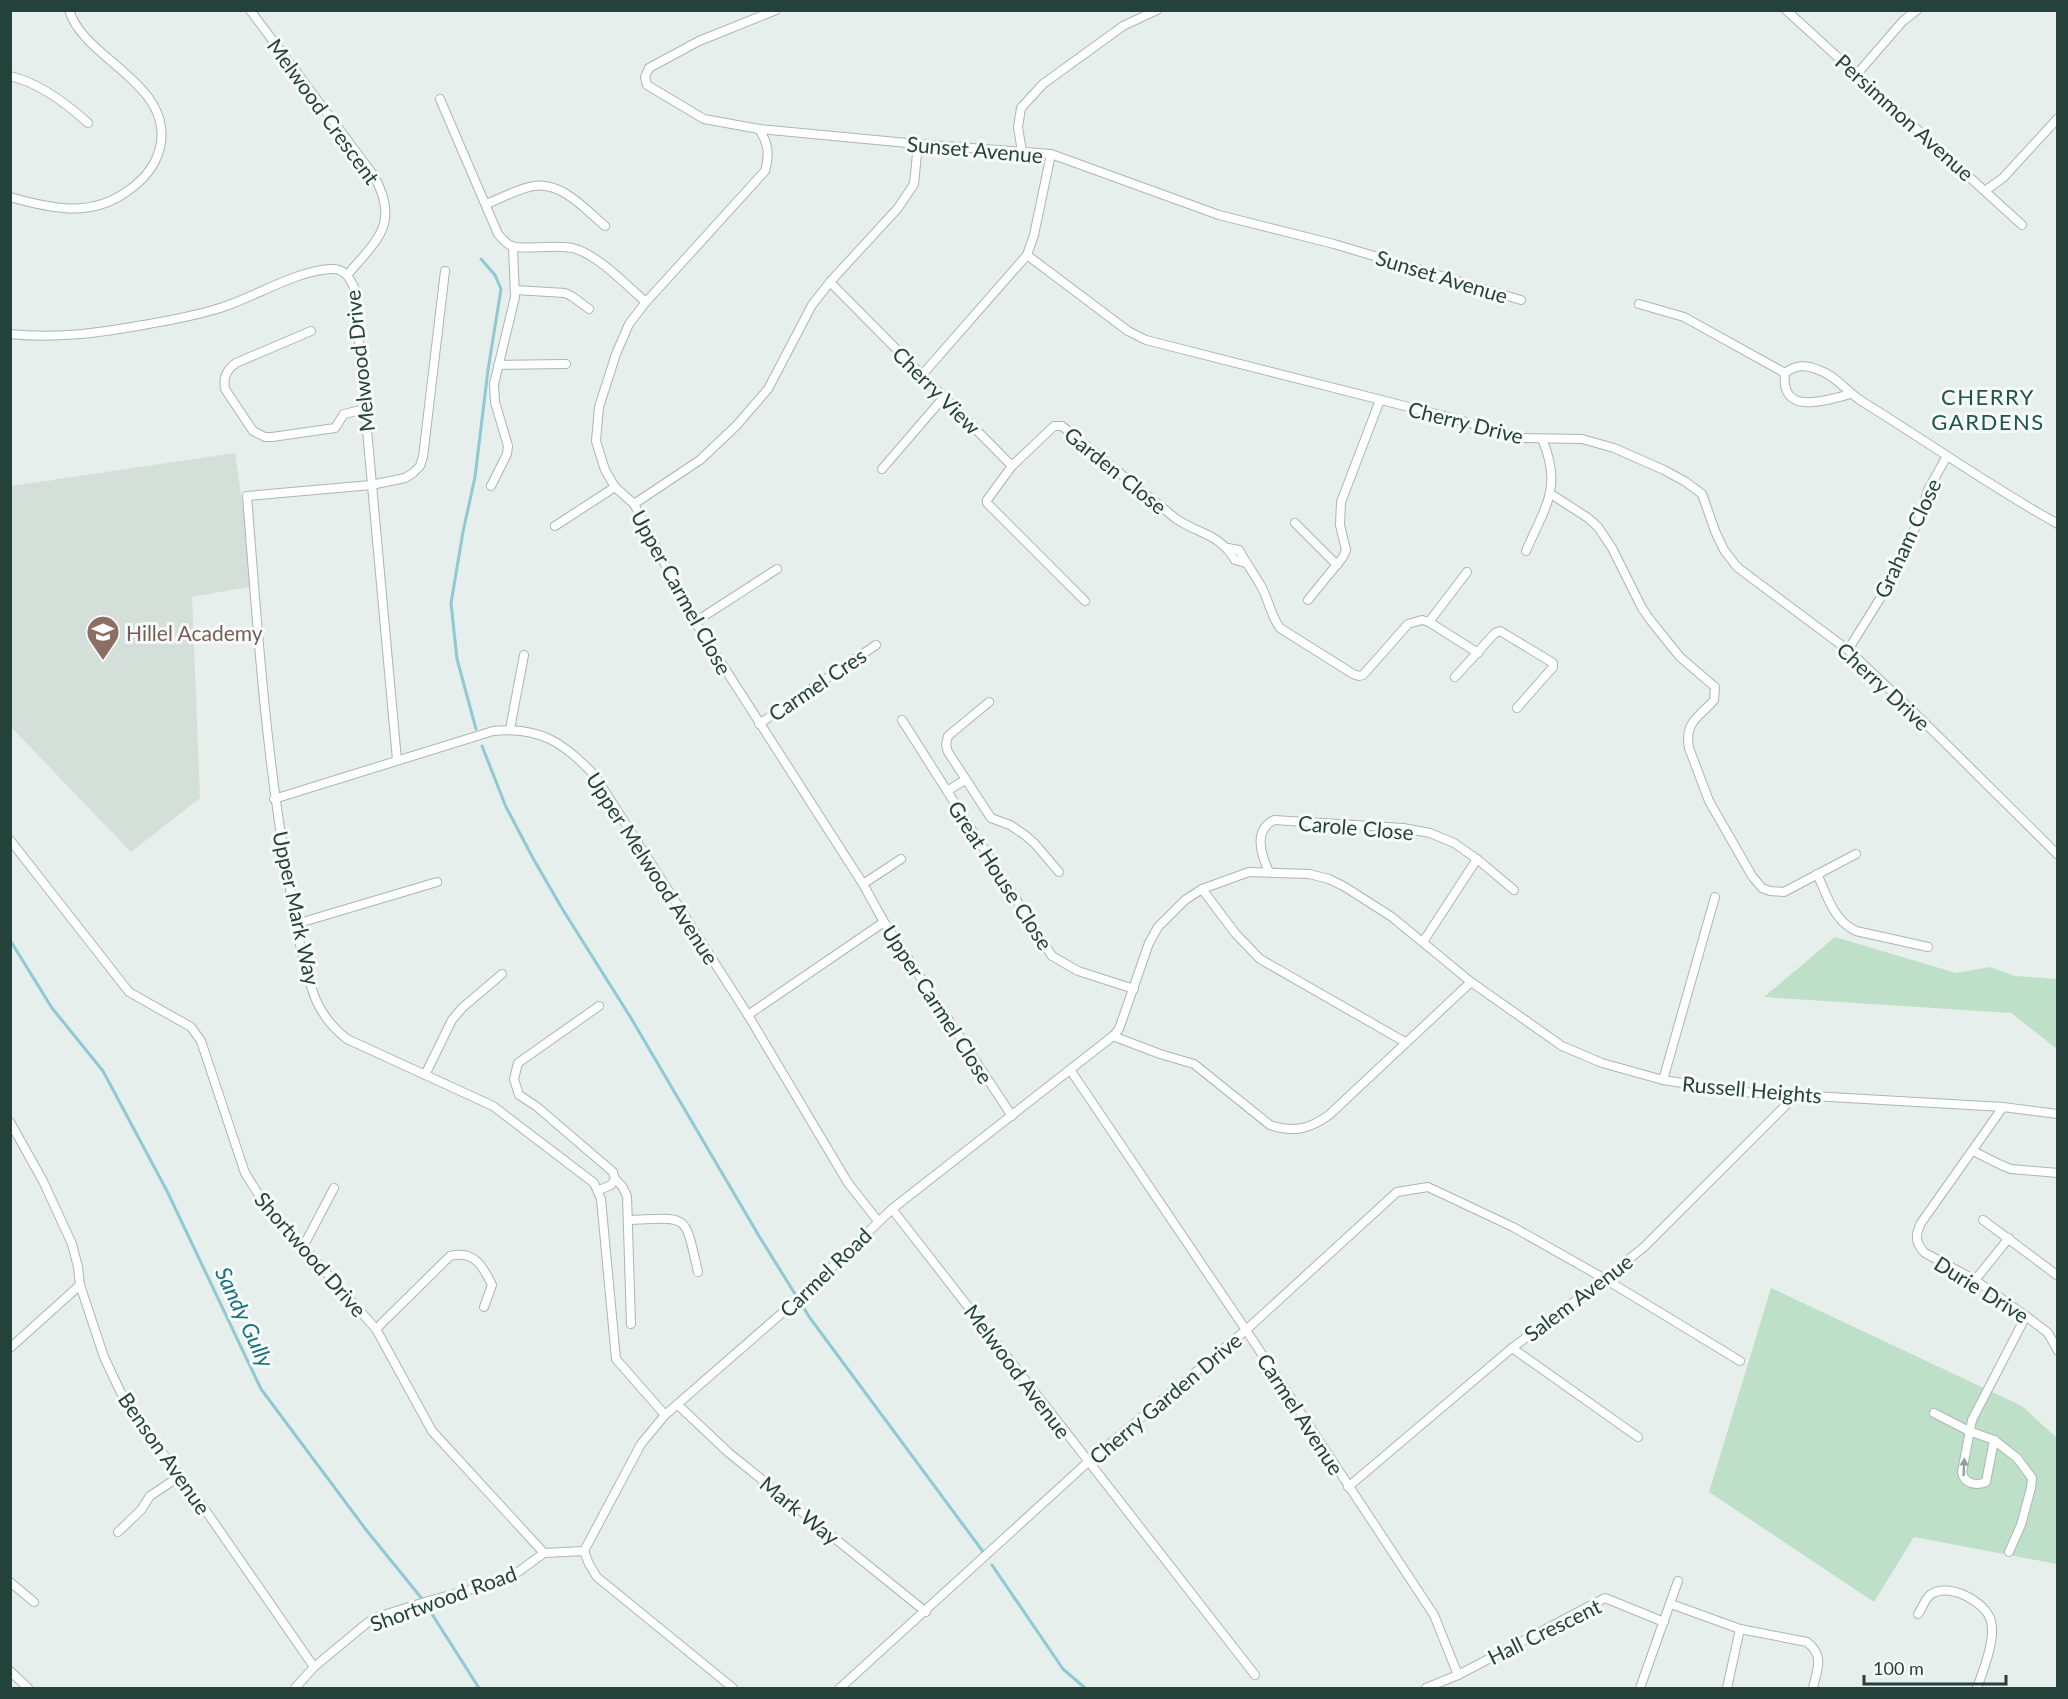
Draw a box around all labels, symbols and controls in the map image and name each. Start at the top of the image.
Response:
street label: Melwood Crescent [263,33,385,189]
street label: Persimmon Avenue [1831,48,1979,186]
street label: Sunset Avenue [906,131,1044,167]
street label: Sunset Avenue [1373,244,1511,308]
street label: Melwood Drive [339,289,379,433]
street label: Cherry View [888,341,986,439]
district label: CHERRY GARDENS [1931,383,2045,435]
street label: Cherry Drive [1406,396,1526,448]
street label: Garden Close [1060,421,1172,519]
street label: Graham Close [1868,474,1946,602]
street label: Upper Carmel Close [626,505,738,679]
school or university icon: Hillel Academy [85,614,121,661]
place label: Hillel Academy [126,620,263,645]
street label: Cherry Drive [1832,637,1936,735]
street label: Carmel Cres [764,642,870,726]
street label: Upper Melwood Avenue [582,767,724,969]
street label: Great House Close [944,796,1058,954]
street label: Carole Close [1297,809,1415,845]
street label: Upper Mark Way [268,829,326,988]
street label: Upper Carmel Close [877,920,999,1088]
street label: Russell Heights [1681,1070,1823,1108]
street label: Shortwood Drive [250,1186,372,1322]
street label: Carmel Road [774,1222,876,1322]
street label: Salem Avenue [1519,1248,1637,1346]
street label: Durie Drive [1930,1250,2034,1328]
water label: Sandy Gully [210,1262,280,1372]
street label: Melwood Avenue [959,1299,1077,1443]
street label: Cherry Garden Drive [1084,1327,1246,1469]
street label: Carmel Avenue [1252,1349,1350,1479]
street label: Benson Avenue [114,1387,216,1519]
one-way arrow [1959,1458,1968,1477]
street label: Mark Way [755,1471,845,1550]
street label: Shortwood Road [366,1560,520,1636]
street label: Hall Crescent [1483,1593,1605,1669]
scale bar [1864,1648,2006,1686]
text: 100 m [1873,1657,1924,1679]

